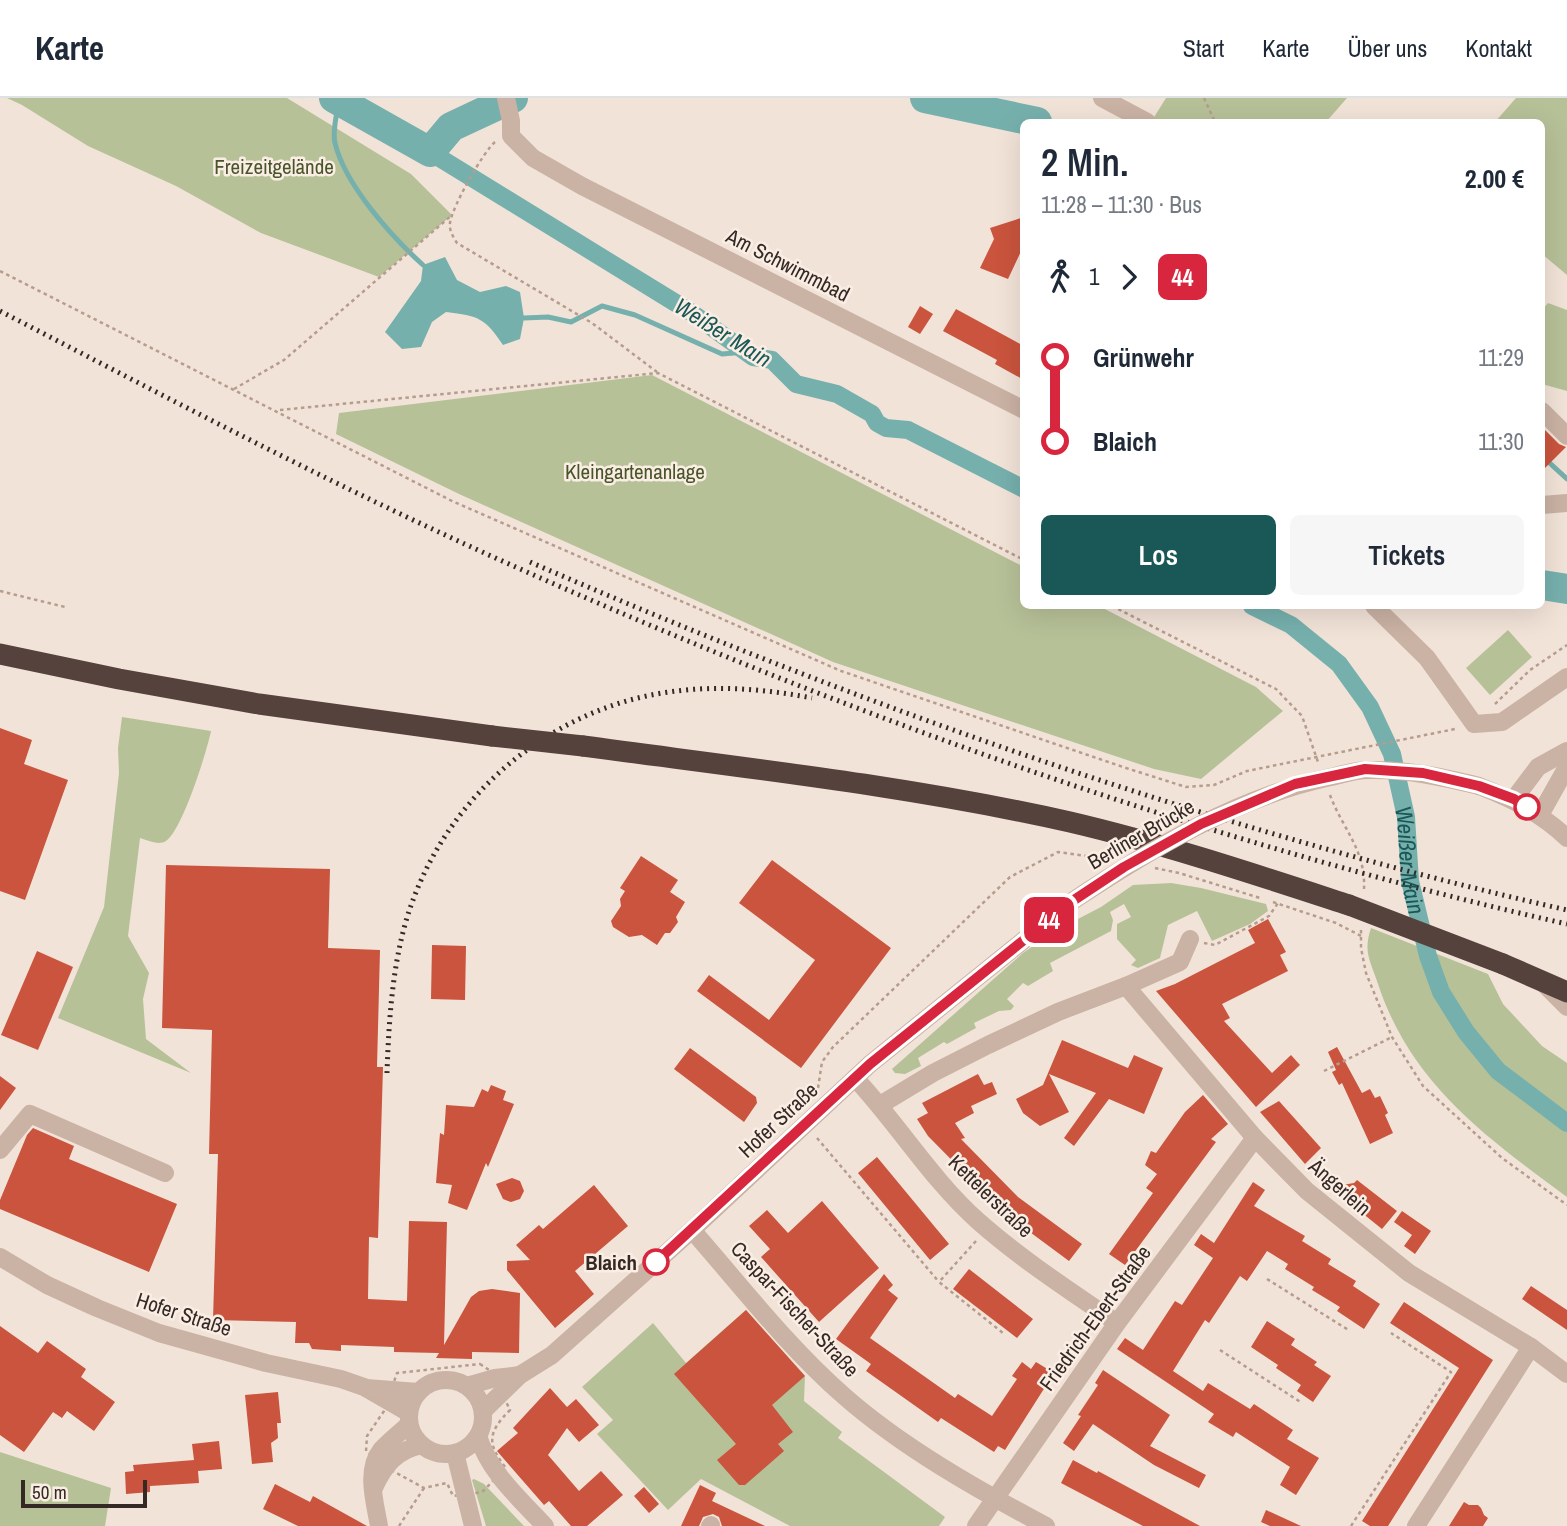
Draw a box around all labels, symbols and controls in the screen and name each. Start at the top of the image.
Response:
text: Karte [35,26,104,70]
text: Start [1183,32,1224,64]
text: Karte [1262,32,1309,64]
text: Über uns [1347,32,1427,64]
text: Kontakt [1465,32,1532,64]
text: 2 Min. [1041,137,1129,188]
park label: Freizeitgelände [214,152,334,181]
text: 2.00 € [1465,161,1524,196]
text: 11:28 – 11:30 · Bus [1041,189,1202,220]
street label: Am Schwimmbad [720,221,855,309]
icon: walk [1041,258,1079,296]
icon: forward [1110,258,1148,296]
text: 1 [1089,261,1100,292]
text: 44 [1172,261,1193,293]
water label: Weißer Main [669,290,777,374]
text: Grünwehr [1093,340,1194,375]
text: 11:29 [1478,342,1524,373]
text: Blaich [1093,424,1157,459]
text: 11:30 [1478,426,1524,457]
park label: Kleingartenanlage [565,457,705,486]
button: Los [1041,515,1276,595]
button: Tickets [1290,515,1524,595]
street label: Berliner Brücke [1082,792,1200,876]
unlabelled marker [1514,794,1540,820]
water label: Weißer Main [1388,803,1433,917]
line badge: 44 [1018,897,1080,943]
text: 44 [1038,904,1060,936]
street label: Hofer Straße [732,1076,824,1164]
street label: Kettelerstraße [942,1148,1040,1244]
street label: Ängerlein [1302,1151,1377,1222]
street label: Caspar-Fischer-Straße [724,1235,866,1383]
street label: Friedrich-Ebert-Straße [1032,1239,1158,1397]
place label: Blaich [585,1248,637,1277]
marker: Blaich [643,1249,669,1275]
street label: Hofer Straße [133,1285,235,1343]
scale bar [21,1477,147,1509]
text: 50 m [32,1479,67,1505]

